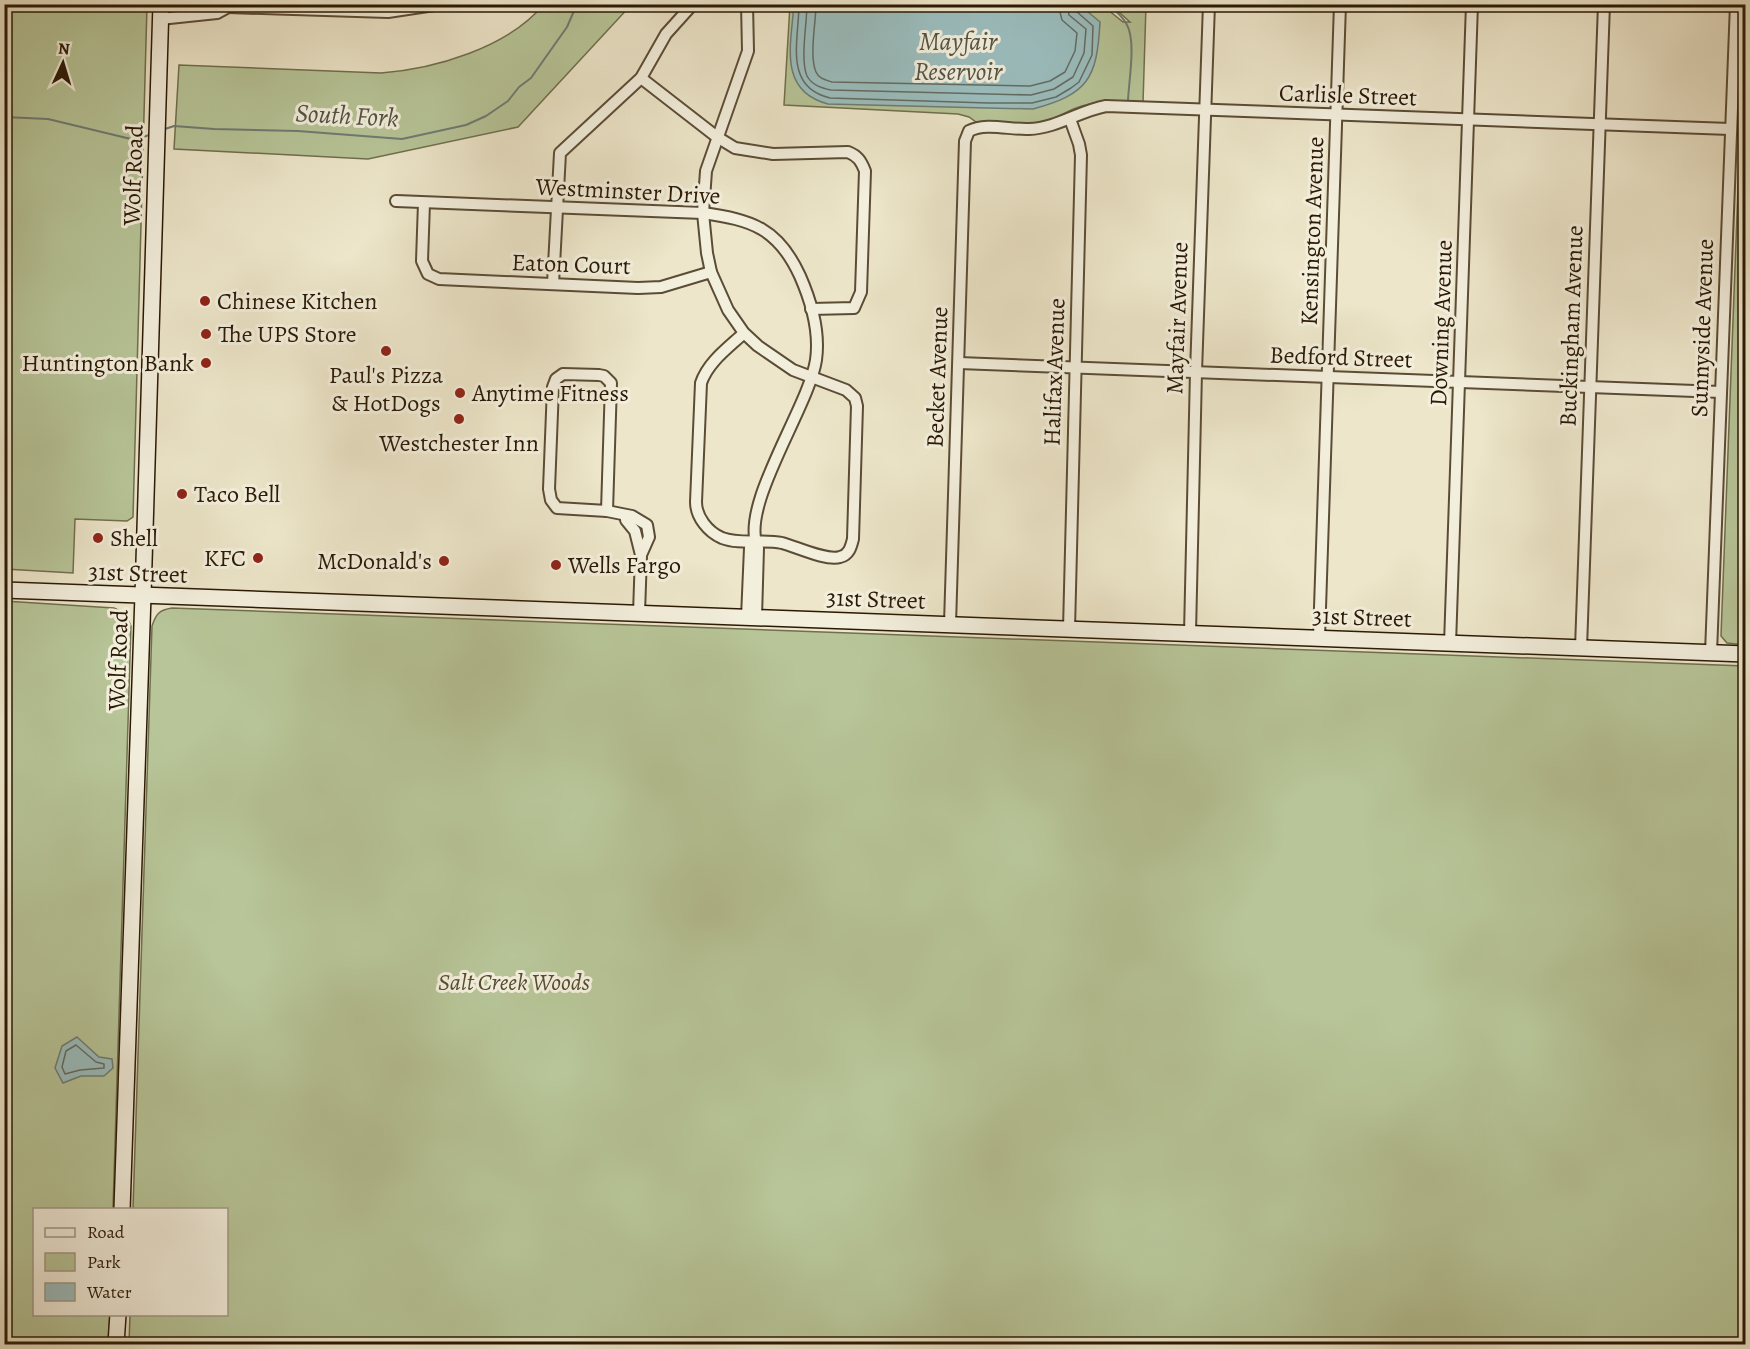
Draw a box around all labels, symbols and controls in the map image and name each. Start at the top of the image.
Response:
water label: Mayfair Reservoir [914,24,1003,89]
north arrow [33,33,93,93]
text: N [57,38,71,60]
street label: Carlisle Street [1278,77,1418,113]
water label: South Fork [294,95,399,136]
street label: Wolf Road [115,124,151,227]
street label: Kensington Avenue [1293,136,1331,326]
street label: Westminster Drive [534,170,721,212]
street label: Buckingham Avenue [1551,225,1591,427]
street label: Sunnyside Avenue [1683,238,1721,418]
street label: Downing Avenue [1422,239,1460,407]
street label: Mayfair Avenue [1158,241,1196,395]
street label: Eaton Court [511,246,631,282]
place label: Chinese Kitchen [217,285,377,317]
marker: Chinese Kitchen [198,294,212,308]
street label: Halifax Avenue [1035,298,1073,446]
street label: Becket Avenue [919,306,955,448]
place label: The UPS Store [218,318,357,350]
marker: The UPS Store [199,327,213,341]
street label: Bedford Street [1269,339,1413,375]
marker: Paul's Pizza & HotDogs [379,344,393,358]
place label: Huntington Bank [22,347,194,379]
marker: Huntington Bank [199,356,213,370]
place label: Paul's Pizza & HotDogs [329,359,444,419]
place label: Anytime Fitness [471,377,629,409]
marker: Anytime Fitness [453,386,467,400]
marker: Westchester Inn [452,412,466,426]
place label: Westchester Inn [378,427,539,459]
place label: Taco Bell [194,478,280,510]
marker: Taco Bell [175,487,189,501]
place label: Shell [110,522,158,554]
marker: Shell [91,531,105,545]
place label: KFC [204,542,246,574]
place label: McDonald's [317,545,432,577]
place label: Wells Fargo [567,549,681,581]
marker: KFC [251,551,265,565]
marker: McDonald's [437,554,451,568]
street label: 31st Street [88,555,188,591]
marker: Wells Fargo [549,558,563,572]
street label: 31st Street [826,581,926,617]
street label: 31st Street [1312,599,1412,635]
street label: Wolf Road [100,609,136,712]
park label: Salt Creek Woods [438,966,590,998]
legend [33,1208,228,1316]
text: Road [87,1220,125,1244]
text: Park [87,1250,121,1274]
text: Water [86,1280,132,1304]

